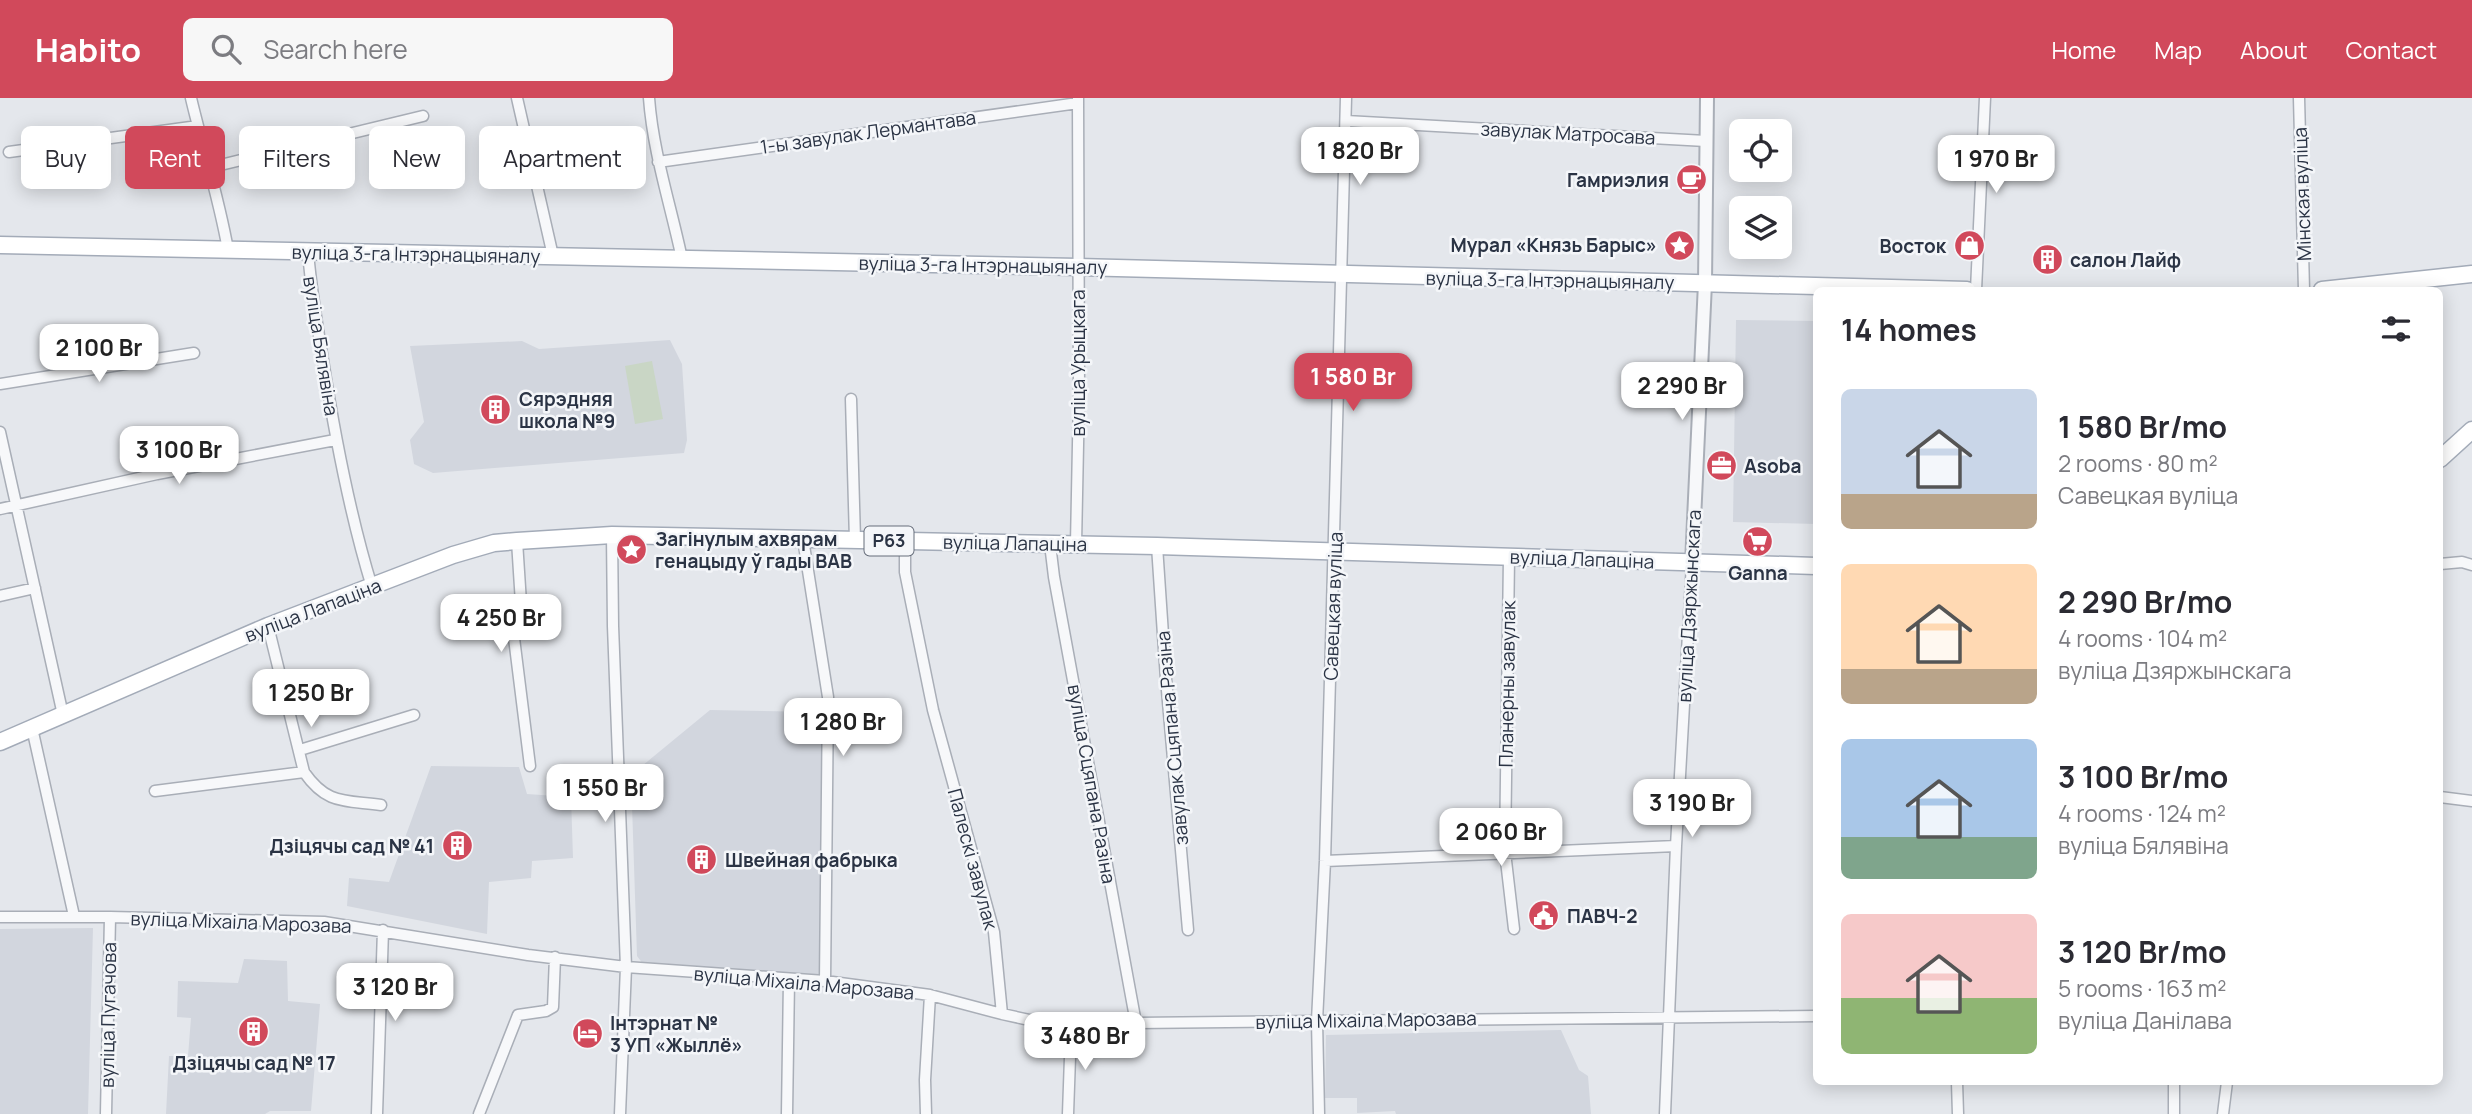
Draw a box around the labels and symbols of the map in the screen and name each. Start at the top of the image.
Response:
street label: 1-ы завулак Лермантава [758,104,978,160]
street label: завулак Матросава [1480,115,1656,151]
pin: 1 820 Br [1288,127,1432,187]
street label: Мінская вуліца [2287,127,2317,261]
pin: 1 970 Br [1924,136,2068,195]
cafe icon: Гамриэлия [1675,163,1709,197]
place label: Гамриэлия [1567,167,1669,193]
place icon: Мурал «Князь Барыс» [1663,228,1697,262]
shop icon: Восток [1952,229,1986,263]
place label: Мурал «Князь Барыс» [1450,232,1657,258]
place label: Восток [1880,233,1947,259]
street label: вуліца 3-га Інтэрнацыяналу [291,239,541,269]
building icon: салон Лайф [2030,243,2064,277]
place label: салон Лайф [2070,247,2181,273]
street label: вуліца 3-га Інтэрнацыяналу [858,250,1108,280]
street label: вуліца 3-га Інтэрнацыяналу [1425,265,1675,295]
street label: вуліца Бялявіна [297,274,345,418]
street label: вуліца Урыцкага [1065,289,1091,437]
pin: 2 100 Br [27,324,171,384]
pin: 1 580 Br [1281,354,1425,413]
pin: 2 290 Br [1610,362,1754,422]
place label: Сярэдняя школа №9 [519,386,615,434]
building icon: Сярэдняя школа №9 [479,393,513,427]
pin: 3 100 Br [107,426,251,486]
office icon: Asoba [1704,449,1738,483]
place label: Asoba [1744,453,1801,479]
street label: вуліца Дзяржынскага [1671,509,1707,703]
supermarket icon: Ganna [1741,525,1775,559]
place label: Загінулым ахвярам генацыду ў гады ВАВ [655,526,852,574]
road number: Р63 [864,526,914,556]
street label: вуліца Лапаціна [943,529,1087,557]
street label: Савецкая вуліца [1317,531,1349,681]
place icon: Загінулым ахвярам генацыду ў гады ВАВ [615,533,649,567]
street label: вуліца Лапаціна [1509,543,1655,575]
place label: Ganna [1728,560,1788,586]
street label: вуліца Лапаціна [241,572,385,648]
pin: 4 250 Br [429,594,573,654]
street label: Планерны завулак [1493,600,1521,768]
street label: завулак Сцяпана Разіна [1150,630,1194,846]
pin: 1 250 Br [239,670,383,729]
street label: вуліца Сцяпана Разіна [1062,682,1122,886]
pin: 1 280 Br [771,698,915,758]
pin: 1 550 Br [533,764,677,824]
pin: 3 190 Br [1620,780,1764,839]
street label: Палескі завулак [942,786,1004,933]
pin: 2 060 Br [1429,808,1573,868]
building icon: Дзіцячы сад № 41 [440,829,474,863]
place label: Дзіцячы сад № 41 [269,833,434,859]
building icon: Швейная фабрыка [685,843,719,877]
place label: Швейная фабрыка [725,847,898,873]
public building icon: ПАВЧ-2 [1527,899,1561,933]
place label: ПАВЧ-2 [1567,903,1638,929]
street label: вуліца Міхаіла Марозава [130,905,352,939]
street label: вуліца Пугачова [94,942,122,1088]
street label: вуліца Міхаіла Марозава [693,960,915,1006]
pin: 3 120 Br [323,964,467,1023]
street label: вуліца Міхаіла Марозава [1255,1005,1477,1035]
place label: Інтэрнат № 3 УП «Жыллё» [610,1010,743,1058]
pin: 3 480 Br [1013,1012,1157,1072]
building icon: Дзіцячы сад № 17 [237,1015,271,1049]
hotel icon: Інтэрнат № 3 УП «Жыллё» [570,1017,604,1051]
place label: Дзіцячы сад № 17 [172,1050,336,1076]

